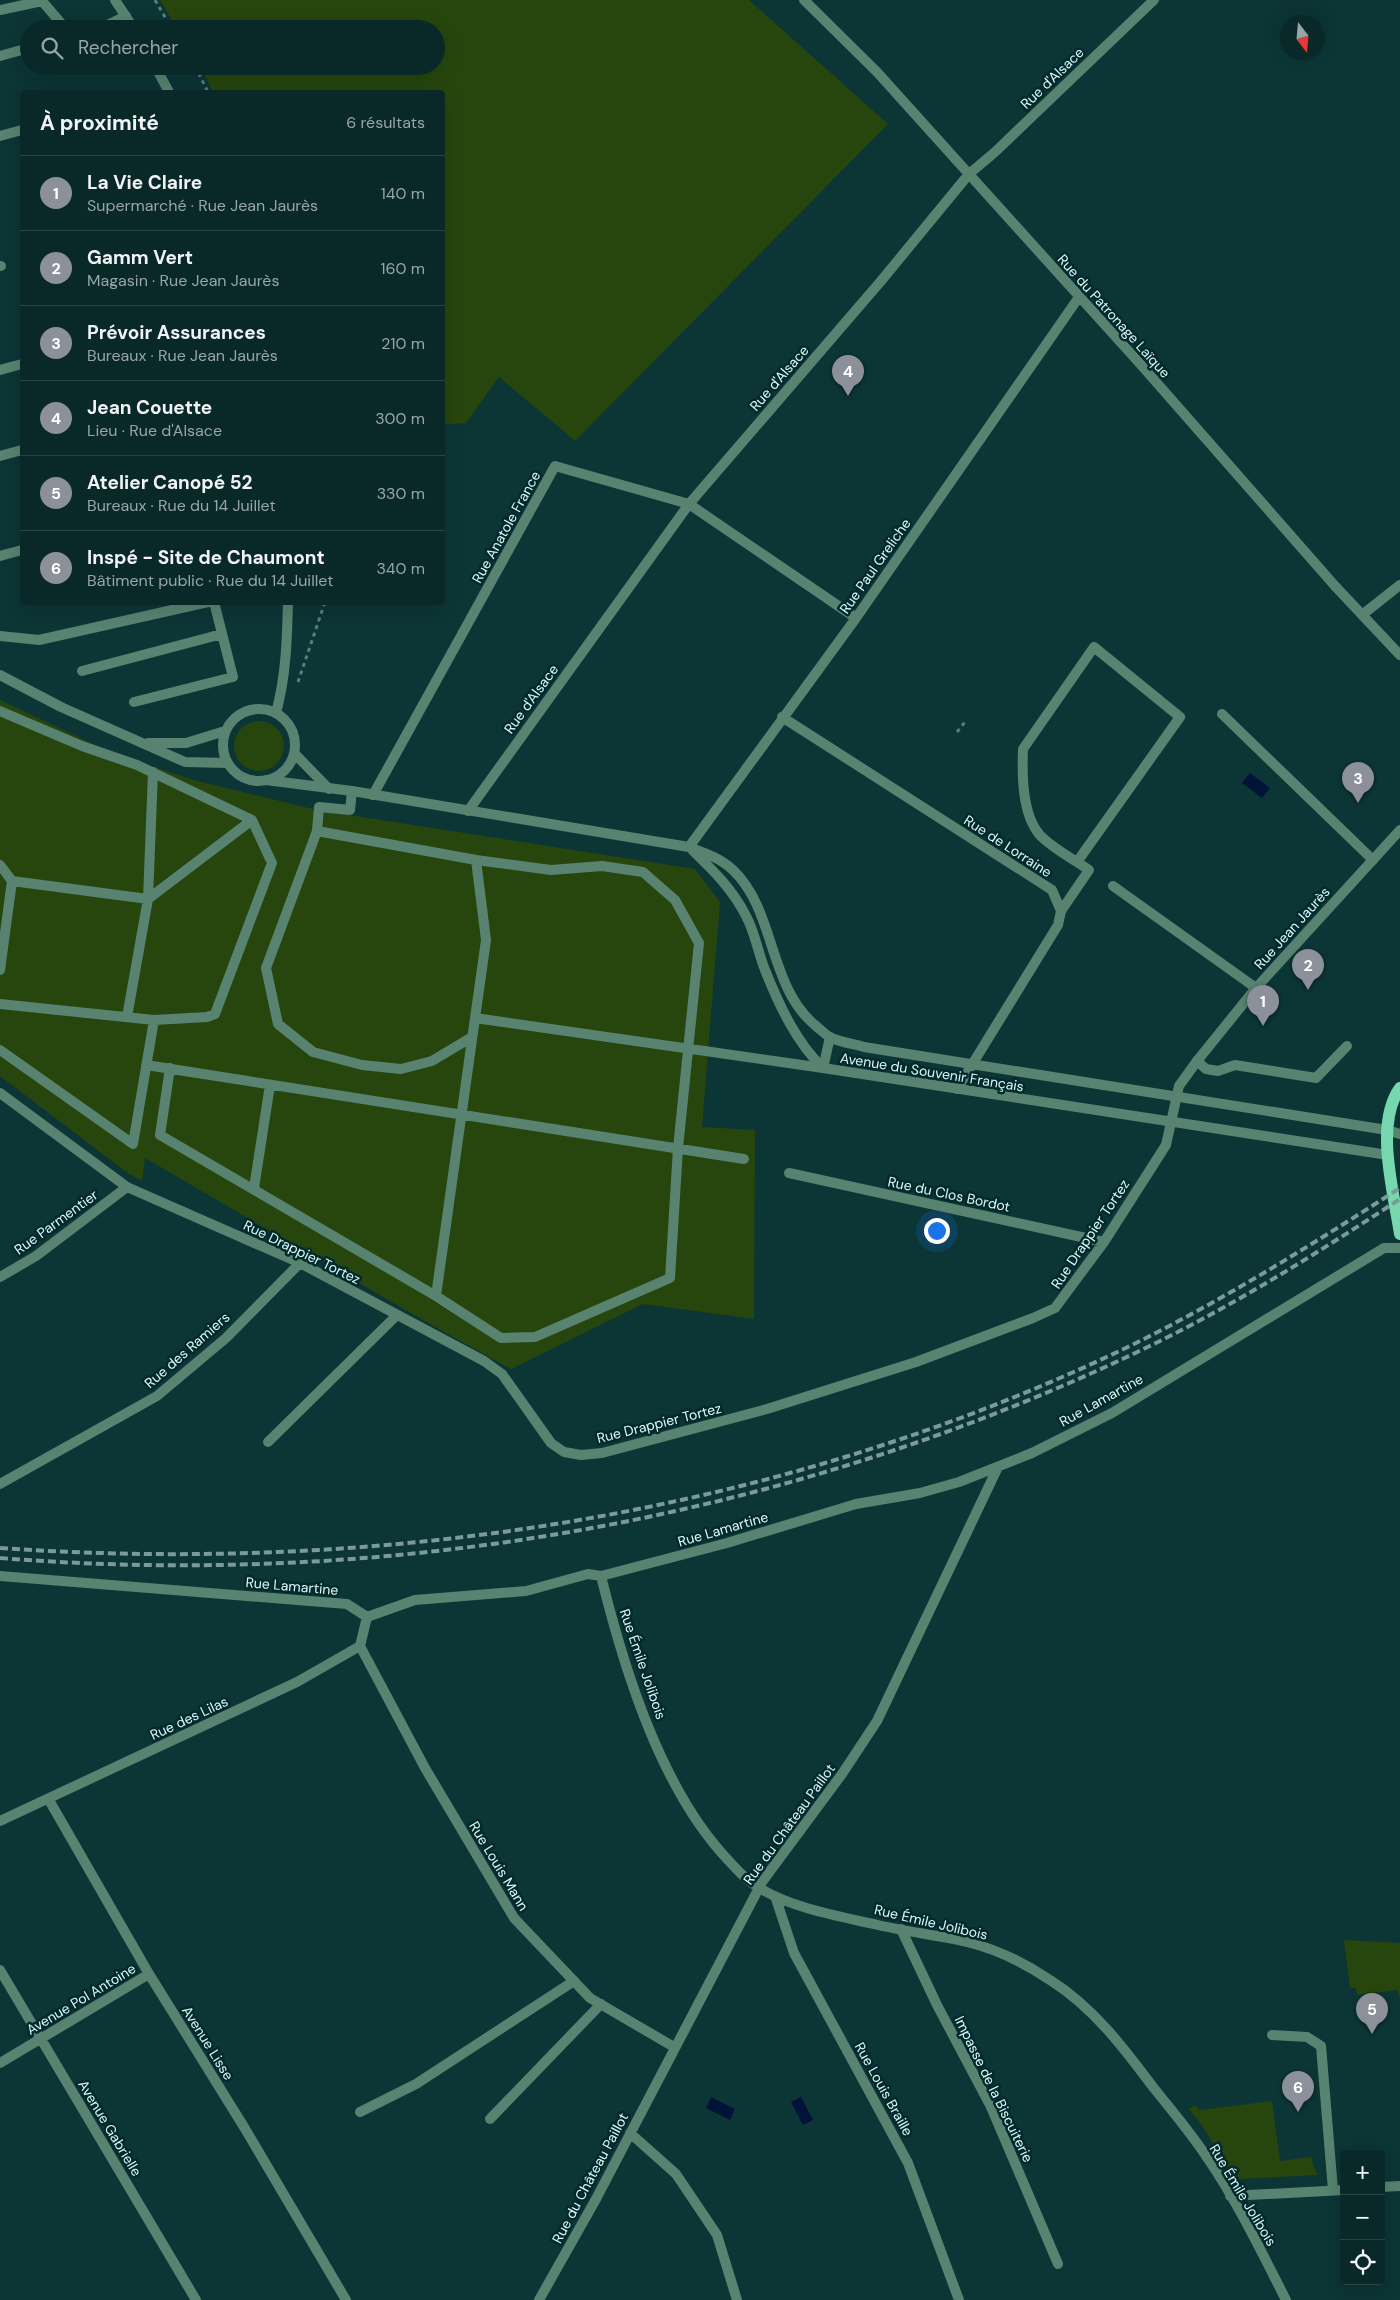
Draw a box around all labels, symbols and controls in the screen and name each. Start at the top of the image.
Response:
north arrow [1280,15,1325,60]
search box [20,20,445,75]
icon: search [38,34,66,62]
text: Rechercher [78,35,178,60]
street label: Rue d'Alsace [1017,43,1087,113]
text: À proximité [40,109,159,137]
text: 6 résultats [346,112,425,133]
text: La Vie Claire [87,170,202,195]
text: 1 [53,183,59,204]
text: 140 m [381,183,425,204]
text: Supermarché · Rue Jean Jaurès [87,195,318,216]
text: Gamm Vert [87,245,193,270]
street label: Rue du Patronage Laïque [1054,250,1174,382]
text: 2 [51,258,61,279]
text: 160 m [381,258,425,279]
text: Magasin · Rue Jean Jaurès [87,270,279,291]
text: Prévoir Assurances [87,320,266,345]
text: 3 [51,333,61,354]
text: 210 m [381,333,425,354]
street label: Rue d'Alsace [746,341,812,415]
text: Bureaux · Rue Jean Jaurès [87,345,278,366]
pin: 4 [832,355,864,396]
text: Jean Couette [87,395,212,420]
text: 4 [51,408,61,429]
text: 300 m [375,408,425,429]
text: Lieu · Rue d'Alsace [87,420,222,441]
street label: Rue Anatole France [468,468,544,586]
text: Atelier Canopé 52 [87,470,252,495]
text: 5 [51,483,61,504]
text: 330 m [377,483,425,504]
text: Bureaux · Rue du 14 Juillet [87,495,276,516]
street label: Rue Paul Greliche [835,515,915,617]
text: Inspé - Site de Chaumont [87,545,325,570]
text: 6 [51,558,61,579]
text: 340 m [376,558,425,579]
text: Bâtiment public · Rue du 14 Juillet [87,570,333,591]
street label: Rue d'Alsace [500,661,562,737]
pin: 3 [1342,762,1374,803]
street label: Rue de Lorraine [961,811,1055,881]
street label: Rue Jean Jaurès [1250,883,1334,973]
pin: 2 [1292,949,1324,990]
pin: 1 [1247,985,1279,1026]
street label: Avenue du Souvenir Français [839,1049,1025,1095]
street label: Rue du Clos Bordot [886,1172,1012,1216]
street label: Rue Drappier Tortez [1047,1176,1133,1292]
street label: Rue Parmentier [11,1186,101,1258]
street label: Rue Drappier Tortez [241,1216,363,1288]
your location [924,1218,950,1244]
street label: Rue des Ramiers [141,1308,233,1392]
street label: Rue Lamartine [1056,1370,1146,1430]
street label: Rue Drappier Tortez [595,1399,723,1447]
street label: Rue Lamartine [676,1508,770,1550]
street label: Rue Lamartine [245,1573,339,1599]
street label: Rue Émile Jolibois [616,1606,670,1722]
street label: Rue des Lilas [147,1692,231,1744]
street label: Rue du Château Paillot [739,1760,839,1888]
street label: Rue Louis Mann [465,1818,533,1914]
street label: Rue Émile Jolibois [873,1900,989,1944]
street label: Avenue Pol Antoine [23,1959,139,2039]
pin: 5 [1356,1993,1388,2034]
street label: Avenue Lisse [178,2003,238,2083]
street label: Impasse de la Biscuiterie [951,2013,1037,2165]
street label: Rue Louis Braille [851,2039,917,2139]
pin: 6 [1282,2071,1314,2112]
street label: Avenue Gabrielle [74,2077,146,2179]
street label: Rue du Château Paillot [548,2110,632,2246]
street label: Rue Émile Jolibois [1205,2141,1281,2249]
map controls [1340,2150,1385,2285]
button: + [1340,2150,1385,2195]
button: − [1340,2195,1385,2240]
button: locate [1340,2240,1385,2285]

